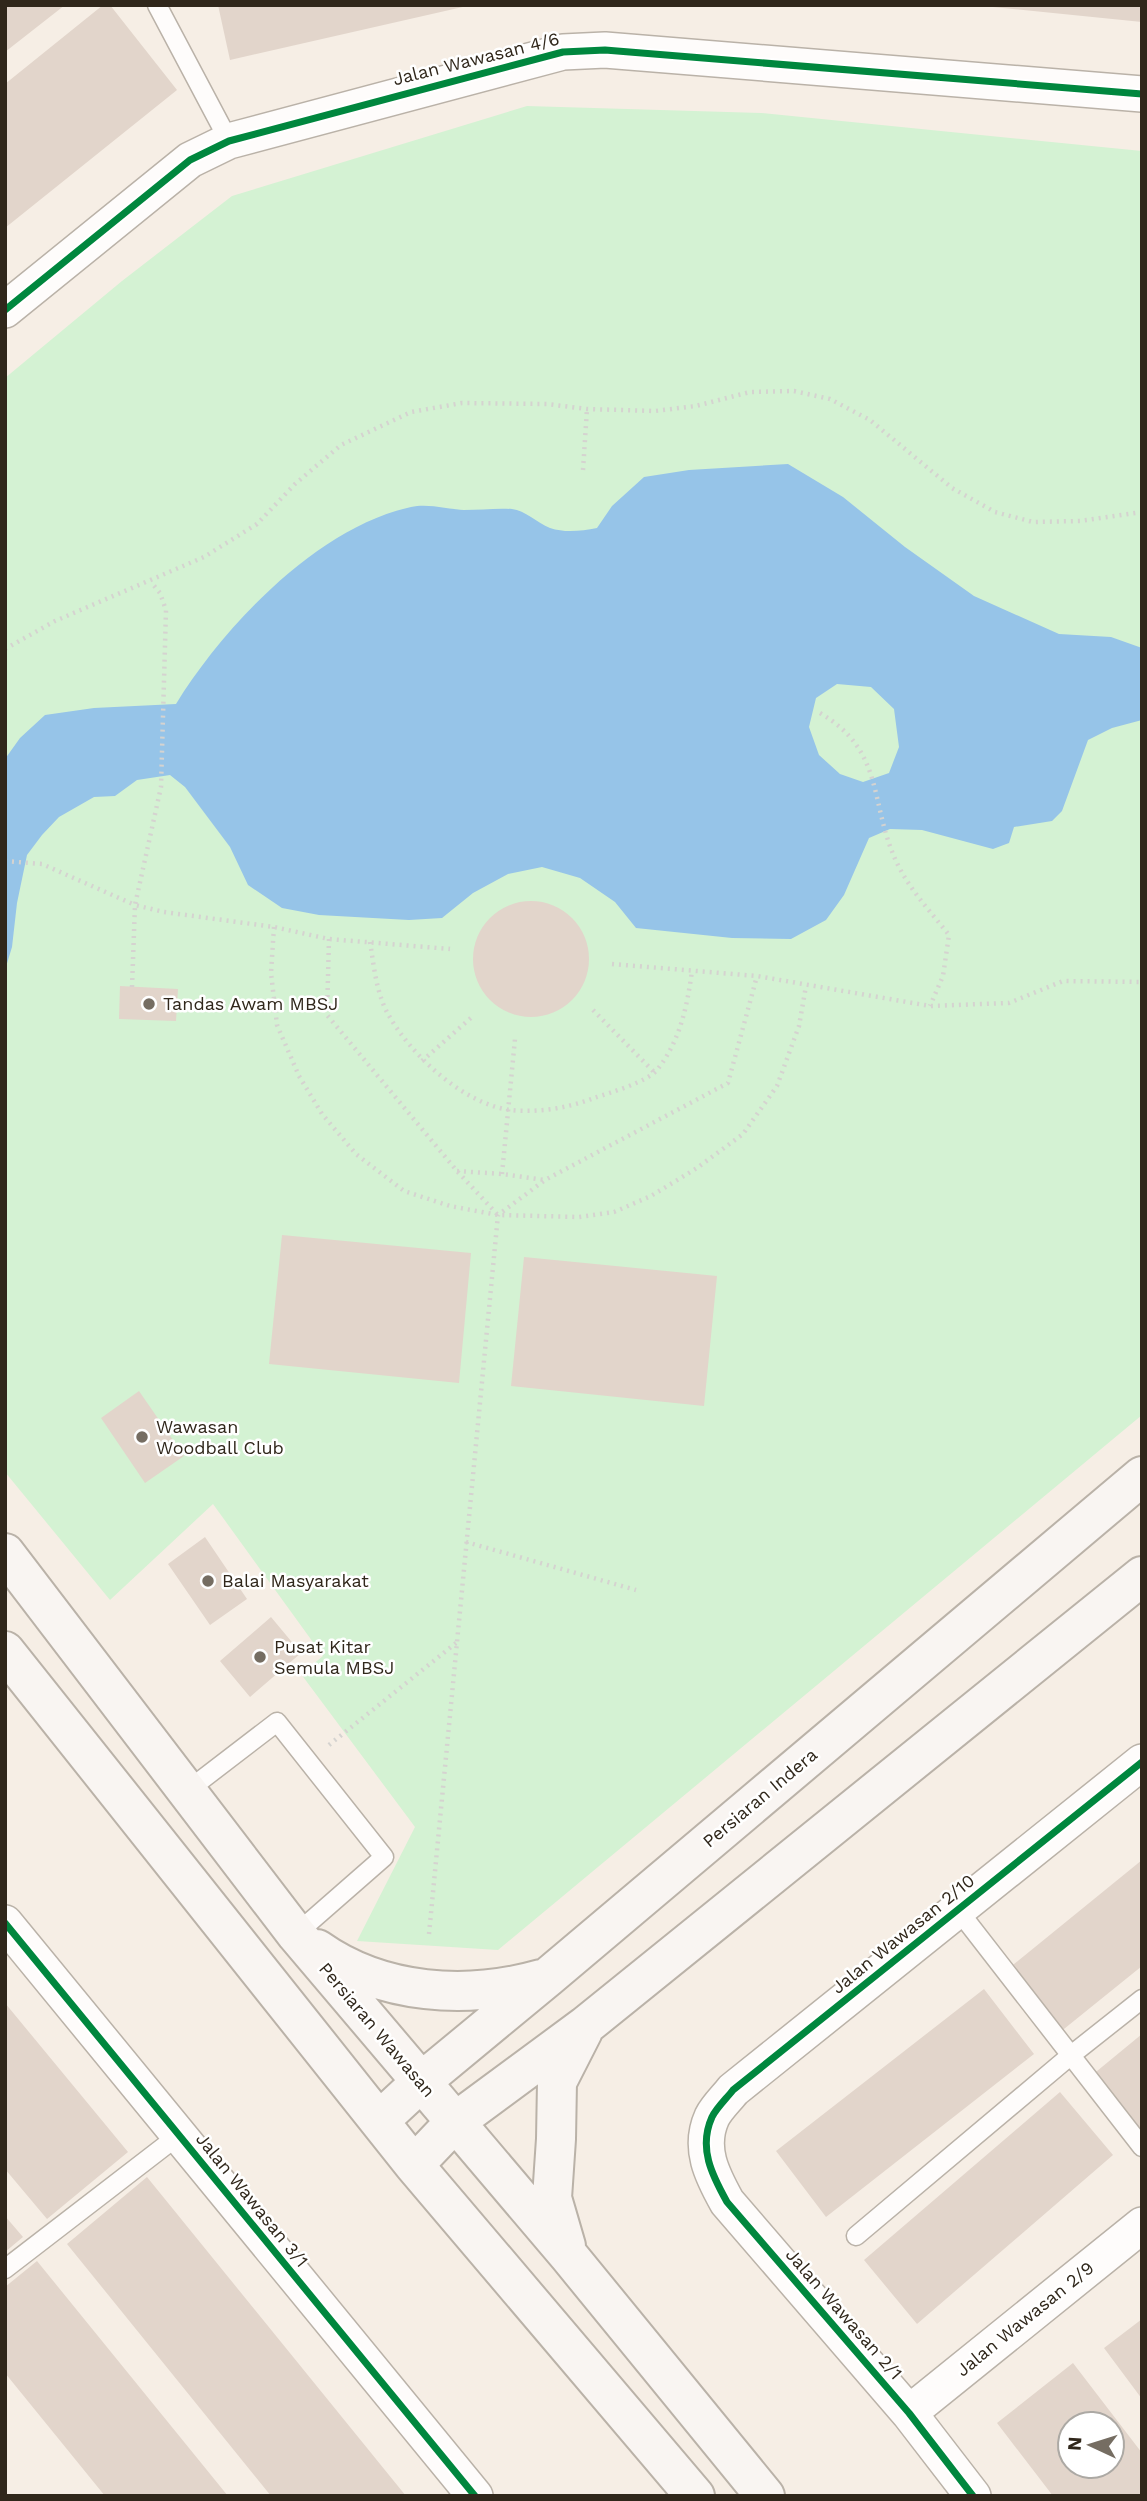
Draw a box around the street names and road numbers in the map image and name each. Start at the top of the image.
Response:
street label: Jalan Wawasan 4/6 [391,28,561,89]
street label: Persiaran Indera [698,1744,821,1851]
street label: Jalan Wawasan 2/10 [827,1870,978,1998]
street label: Persiaran Wawasan [315,1958,440,2101]
street label: Jalan Wawasan 3/1 [192,2128,313,2271]
street label: Jalan Wawasan 2/1 [782,2244,907,2383]
street label: Jalan Wawasan 2/9 [952,2257,1098,2380]

